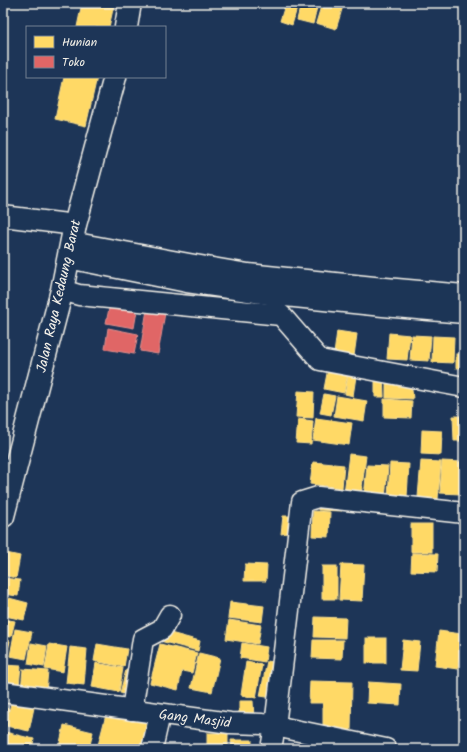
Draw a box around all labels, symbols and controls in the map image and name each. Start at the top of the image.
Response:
legend [26,26,166,78]
text: Hunian [62,33,97,52]
text: Toko [62,53,85,72]
street label: Jalan Raya Kedaung Barat [31,217,87,375]
street label: Gang Masjid [158,704,233,734]

